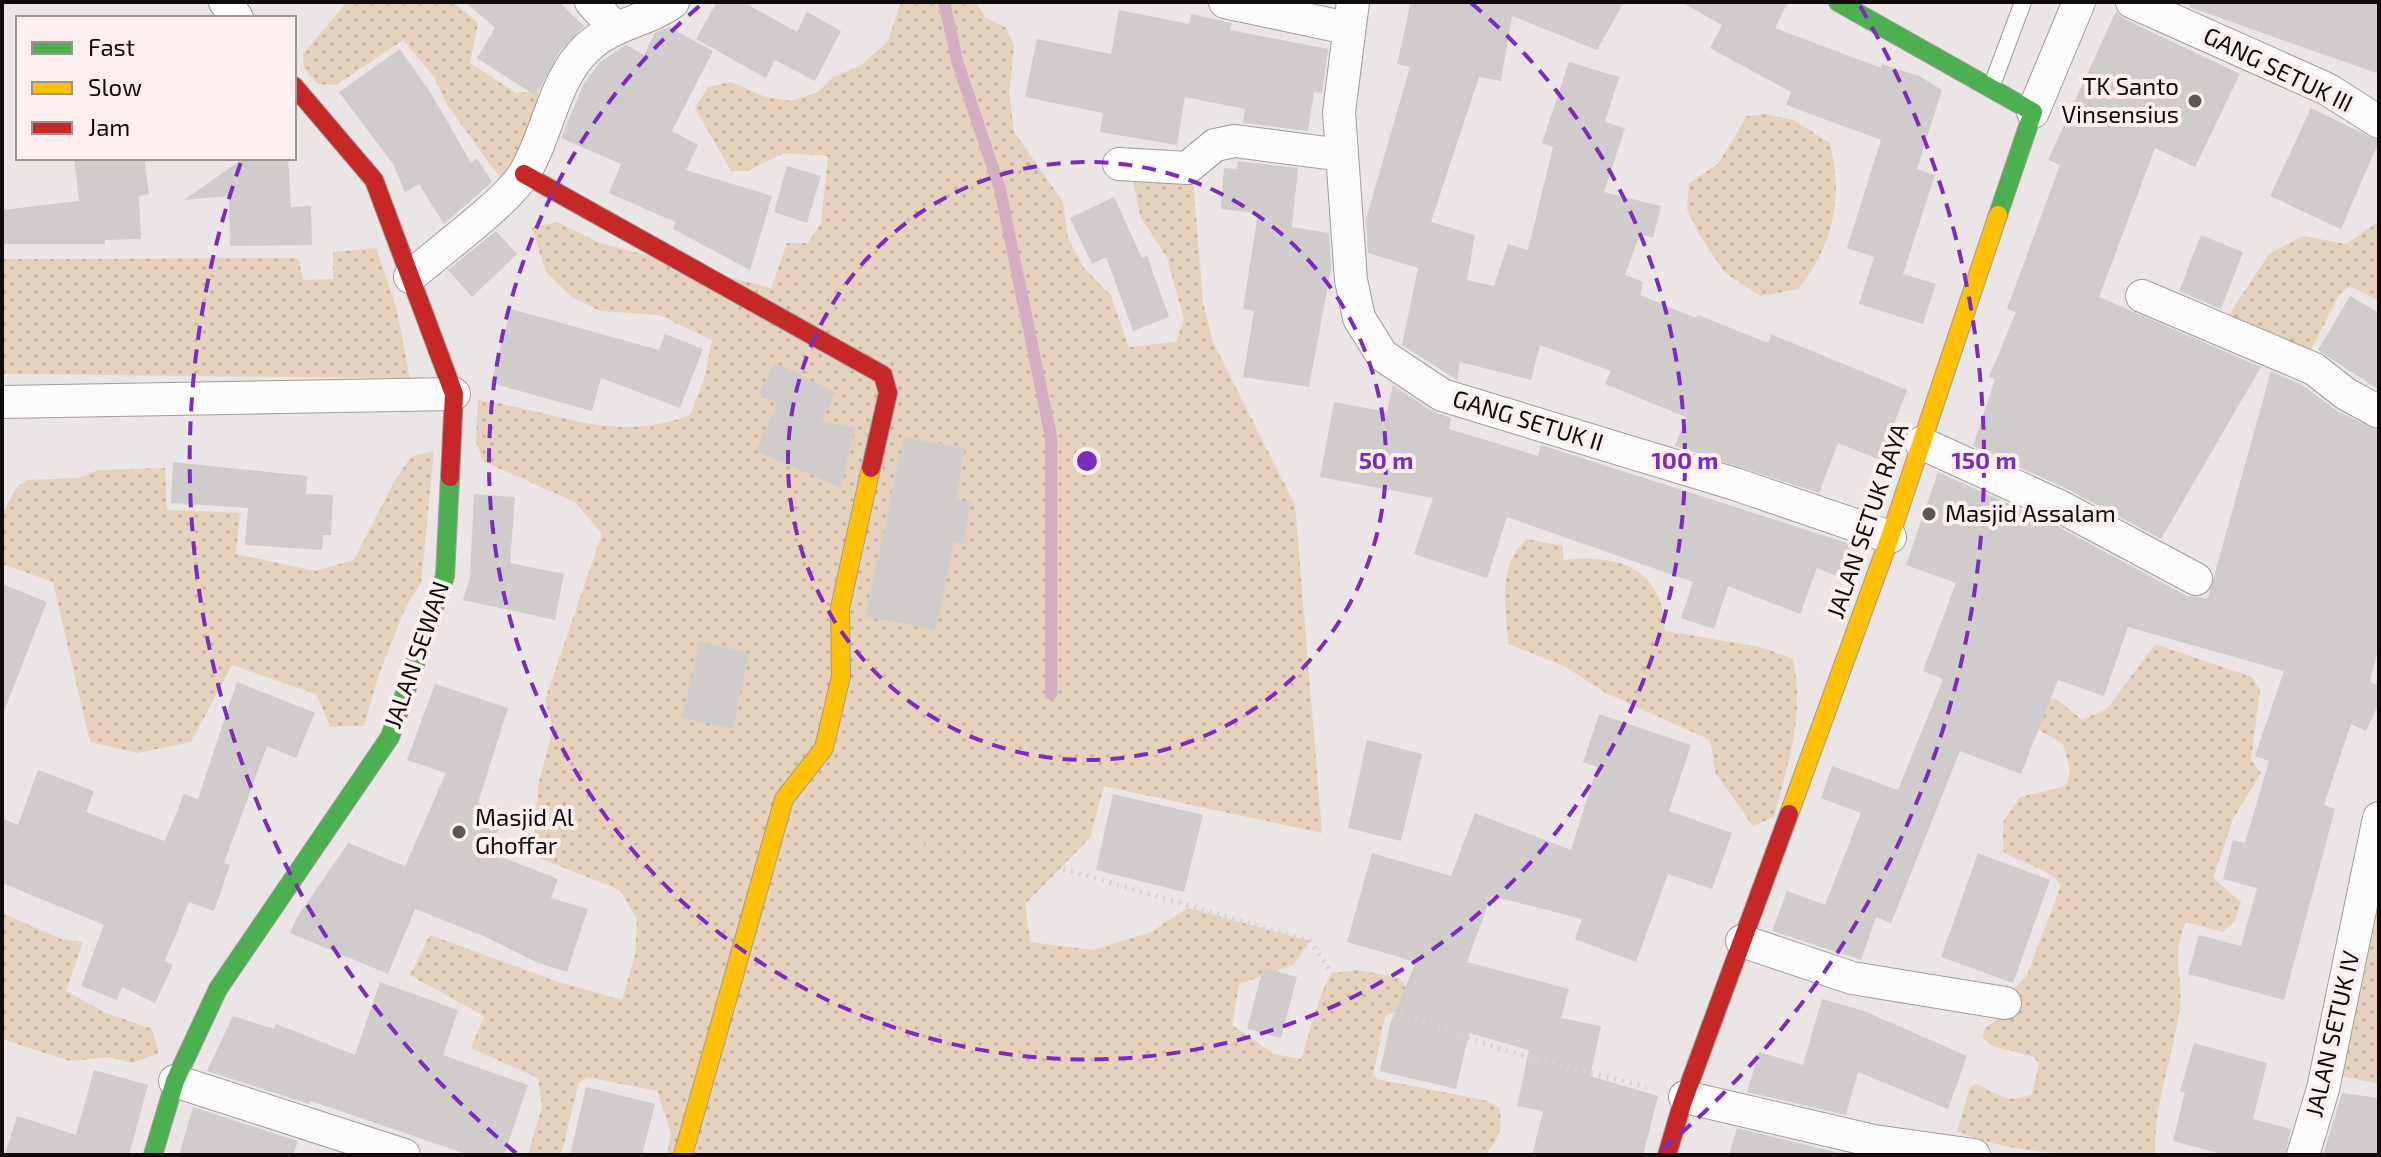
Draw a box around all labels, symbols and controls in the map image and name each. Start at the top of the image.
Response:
legend [16,16,296,160]
street label: GANG SETUK III [2199,20,2358,117]
text: Fast [88,32,135,61]
place label: TK Santo Vinsensius [2061,71,2179,128]
text: Slow [88,72,142,101]
marker: TK Santo Vinsensius [2186,92,2204,110]
text: Jam [88,112,130,141]
street label: GANG SETUK II [1450,383,1607,456]
street label: JALAN SETUK RAYA [1820,419,1914,622]
text: 50 m [1359,445,1413,474]
text: 100 m [1652,445,1718,474]
text: 150 m [1951,445,2017,474]
centre of rings [1073,447,1101,475]
place label: Masjid Assalam [1945,498,2116,527]
marker: Masjid Assalam [1920,505,1938,523]
street label: JALAN SEWAN [377,577,454,732]
place label: Masjid Al Ghoffar [475,802,574,859]
marker: Masjid Al Ghoffar [450,823,468,841]
street label: JALAN SETUK IV [2298,947,2365,1120]

